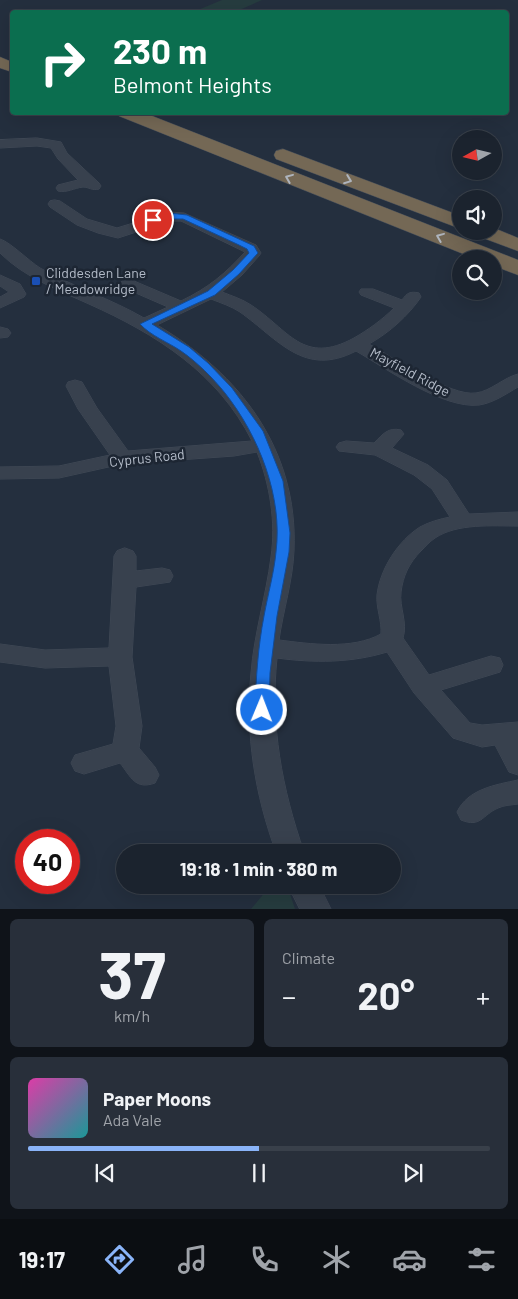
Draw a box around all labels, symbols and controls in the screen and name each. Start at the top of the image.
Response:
text: 230 m [113,29,207,71]
icon: right [30,30,95,95]
text: Belmont Heights [113,71,272,97]
north arrow [452,130,502,180]
map controls [452,130,502,300]
one-way arrow [285,173,294,184]
one-way arrow [343,174,352,184]
button: sound [452,190,502,240]
pin [132,199,174,241]
icon: arrive [139,206,167,234]
one-way arrow [436,233,445,243]
button: search [452,250,502,300]
place label: Cliddesden Lane / Meadowridge [46,264,146,297]
marker: Cliddesden Lane / Meadowridge [30,275,42,287]
street label: Mayfield Ridge [367,343,453,400]
street label: Cyprus Road [108,445,186,470]
position arrow [235,683,287,735]
speed limit sign: 40 [15,829,80,894]
text: 19:18 · 1 min · 380 m [180,857,337,880]
text: 37 [98,934,166,1012]
text: Climate [282,948,335,967]
text: 20° [357,972,415,1018]
text: − [282,979,296,1013]
text: + [476,979,490,1013]
text: km/h [114,1006,150,1025]
text: Paper Moons [103,1087,211,1110]
text: Ada Vale [103,1110,162,1129]
icon: previous [91,1159,119,1187]
icon: pause [245,1159,273,1187]
icon: next [399,1159,427,1187]
icon: directions [102,1242,137,1277]
icon: music [175,1242,210,1277]
icon: phone [247,1242,282,1277]
icon: climate [319,1242,354,1277]
icon: car [392,1242,427,1277]
icon: filters [464,1242,499,1277]
text: 19:17 [19,1246,65,1272]

